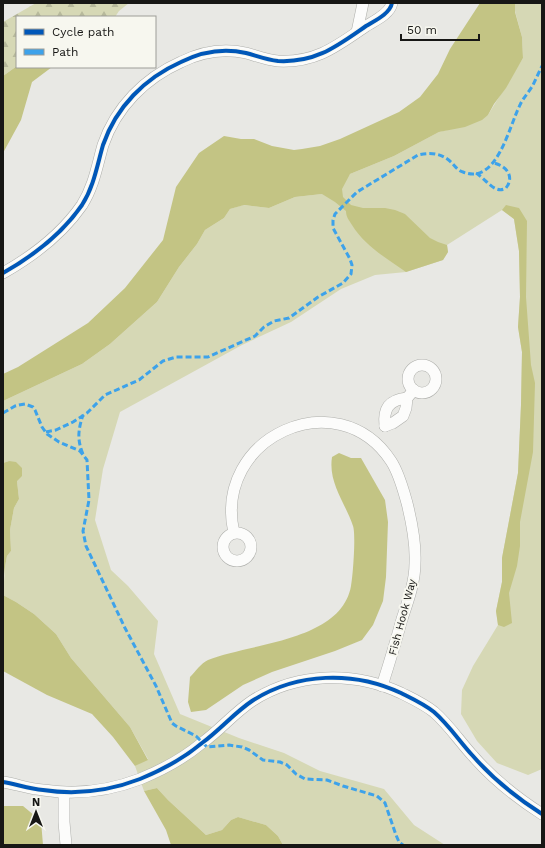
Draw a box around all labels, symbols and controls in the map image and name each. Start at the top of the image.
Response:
legend [16,16,156,68]
scale bar [401,16,479,42]
text: 50 m [407,23,437,37]
text: Cycle path [52,25,114,39]
text: Path [52,45,78,59]
street label: Fish Hook Way [386,577,419,657]
north arrow [16,792,56,832]
text: N [32,796,40,809]

